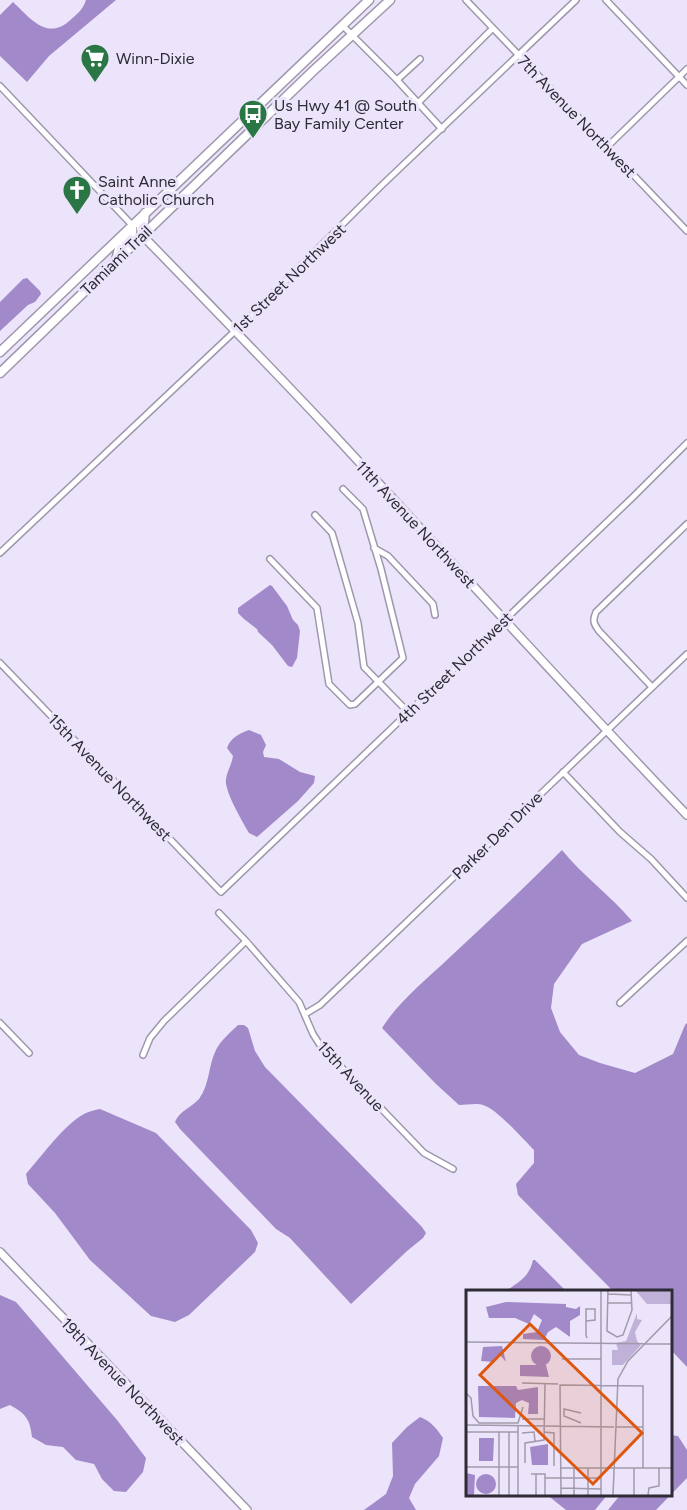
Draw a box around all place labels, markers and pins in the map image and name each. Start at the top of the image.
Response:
supermarket icon: Winn-Dixie [79,42,111,84]
place label: Winn-Dixie [116,49,195,68]
place label: Us Hwy 41 @ South Bay Family Center [274,96,417,133]
bus stop icon: Us Hwy 41 @ South Bay Family Center [237,98,269,140]
place label: Saint Anne Catholic Church [98,172,214,209]
church icon: Saint Anne Catholic Church [61,174,93,216]

